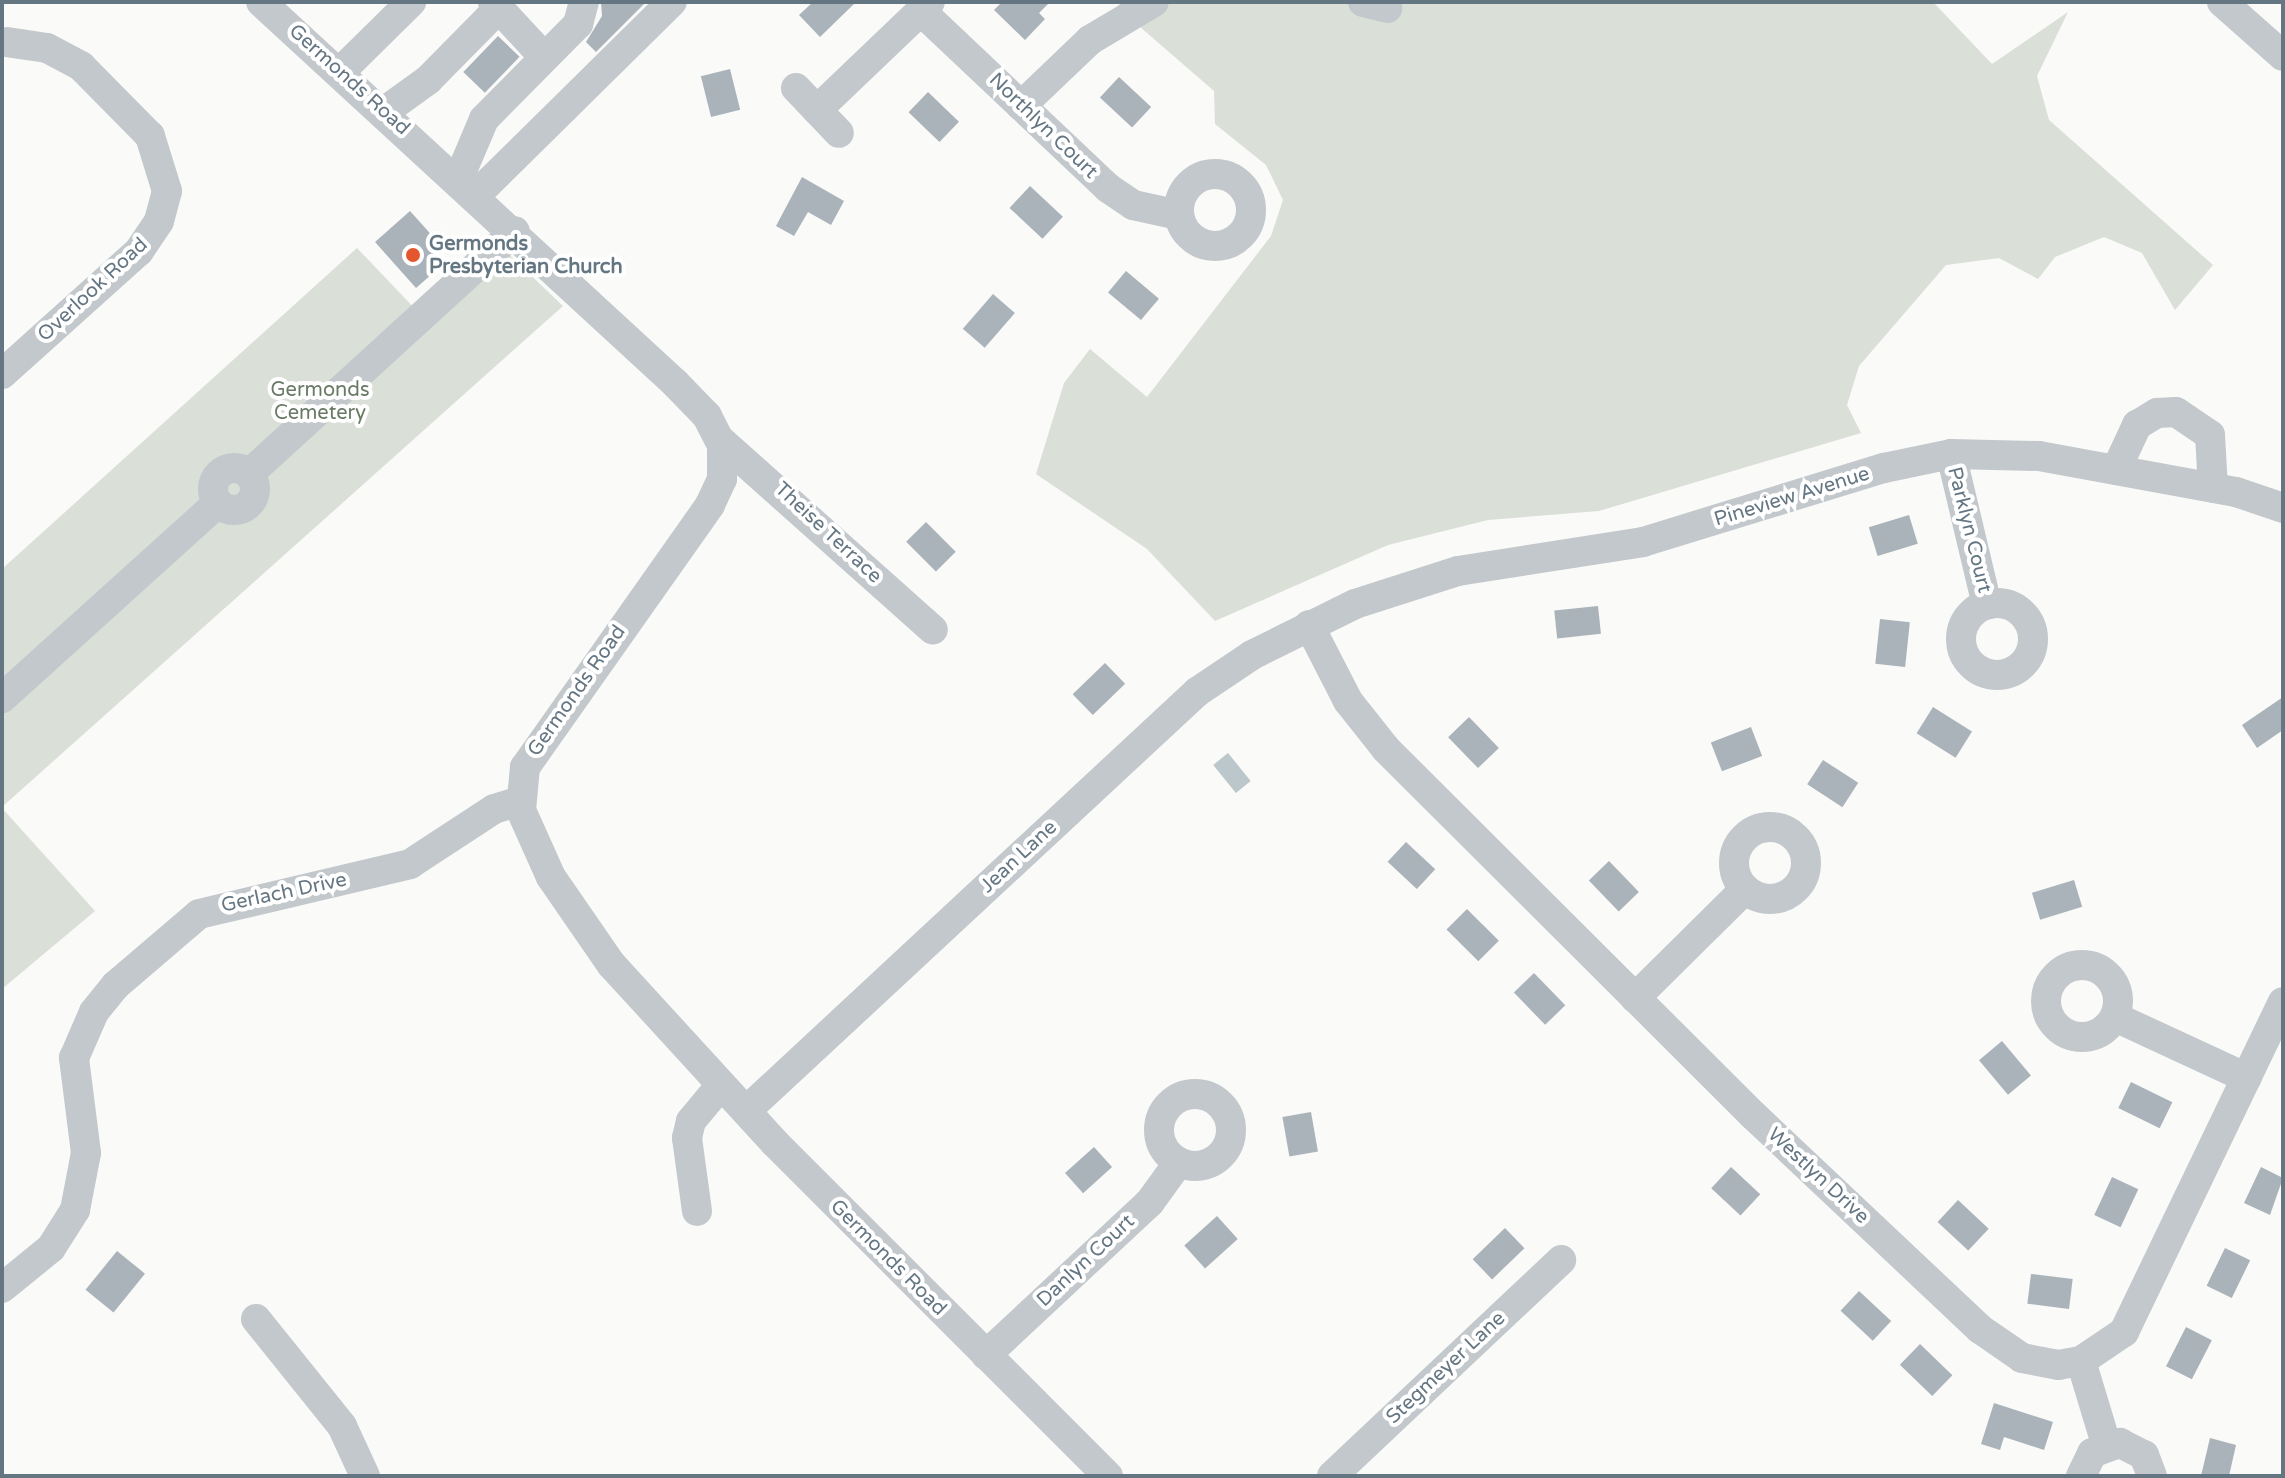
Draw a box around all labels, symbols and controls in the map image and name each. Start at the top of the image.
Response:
street label: Germonds Road [284,19,414,141]
street label: Northlyn Court [984,68,1102,184]
place label: Germonds Presbyterian Church [429,232,623,279]
street label: Overlook Road [33,233,153,347]
marker: Germonds Presbyterian Church [404,246,422,264]
park label: Germonds Cemetery [270,379,370,426]
street label: Pineview Avenue [1711,462,1873,532]
street label: Parklyn Court [1942,464,1996,596]
street label: Theise Terrace [770,477,886,589]
street label: Germonds Road [523,621,631,761]
street label: Jean Lane [976,816,1062,898]
street label: Gerlach Drive [219,868,349,918]
street label: Westlyn Drive [1762,1123,1874,1229]
street label: Germonds Road [825,1195,951,1321]
street label: Danlyn Court [1032,1210,1140,1312]
street label: Stegmeyer Lane [1382,1307,1510,1429]

